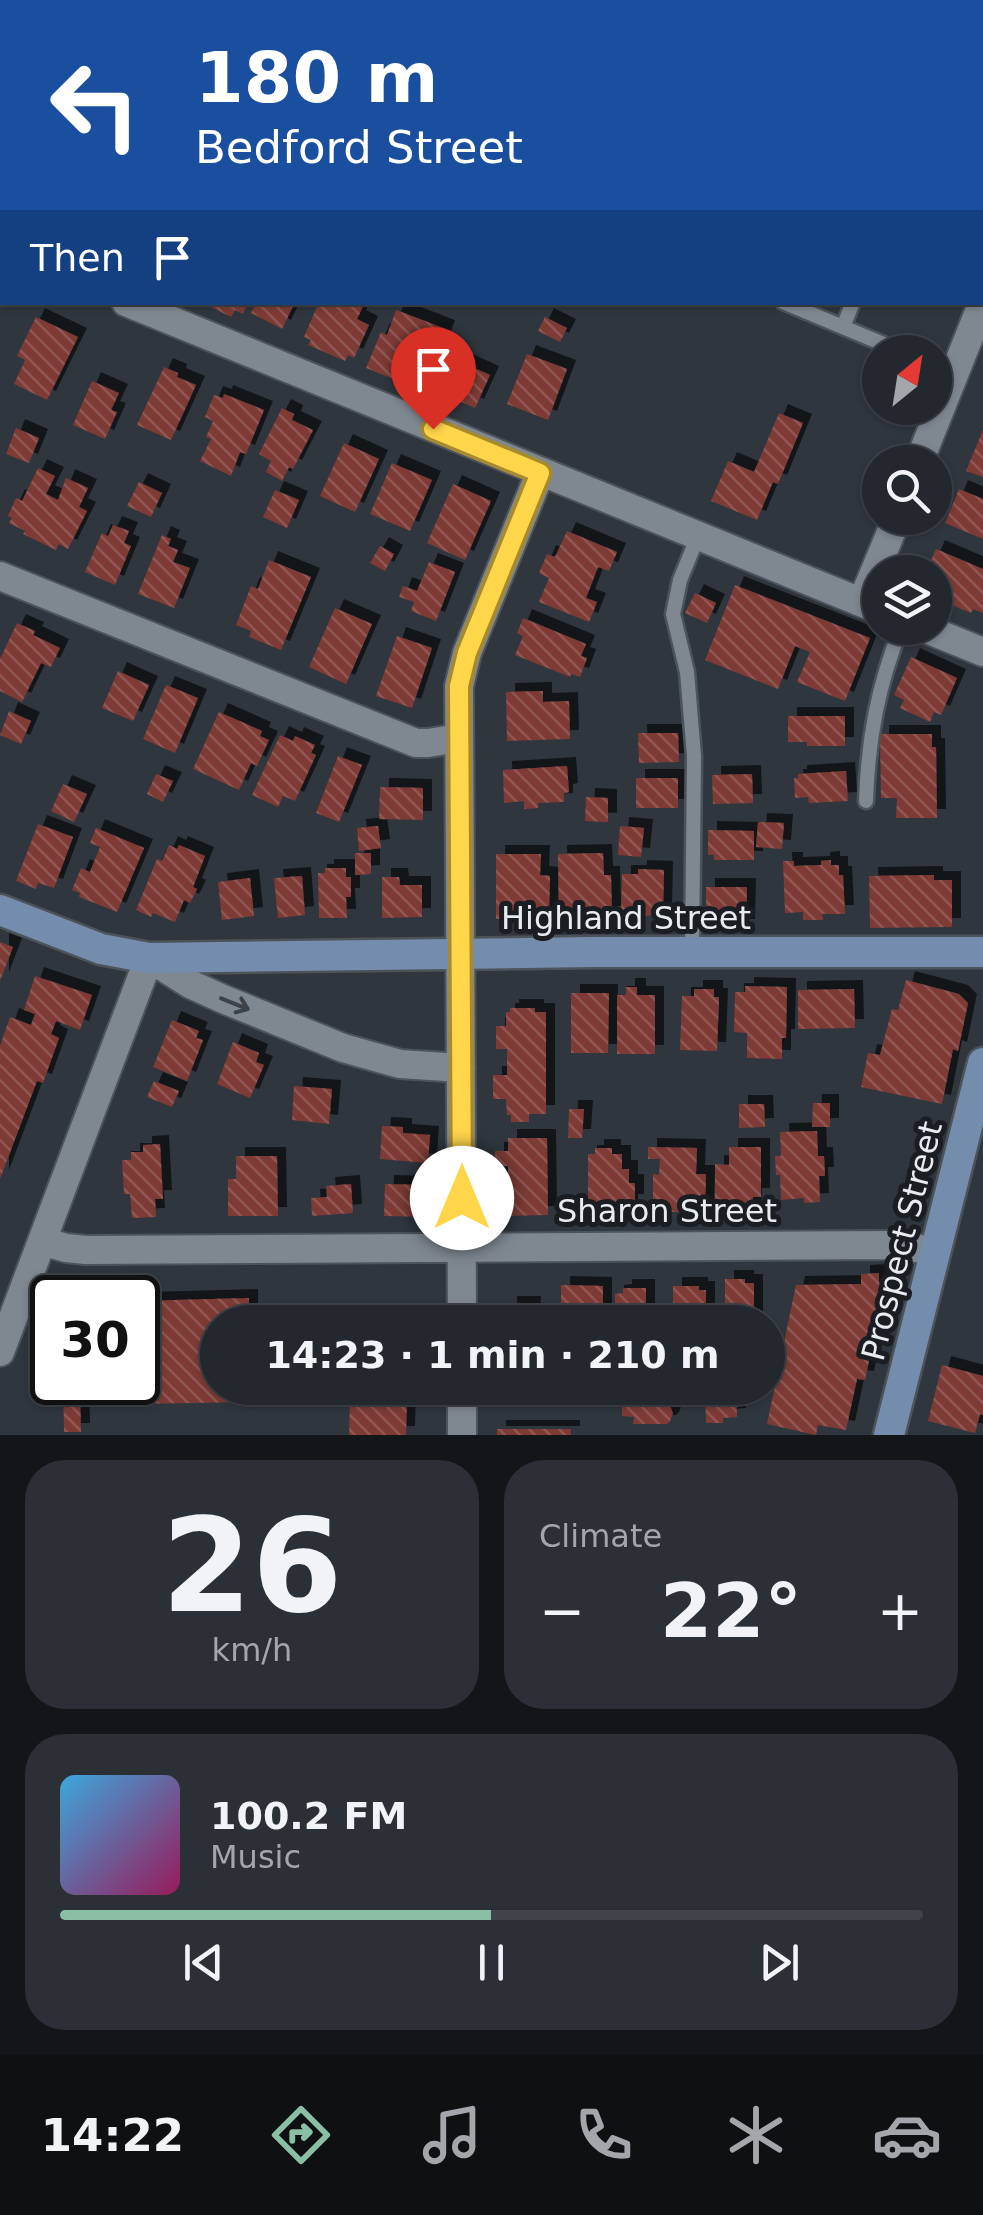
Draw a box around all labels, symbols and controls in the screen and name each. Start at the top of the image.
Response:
text: 180 m [195,37,438,119]
icon: left [30,40,160,170]
text: Bedford Street [195,121,523,174]
icon: arrive [145,230,200,285]
text: Then [30,236,125,280]
pin [391,327,476,430]
north arrow [862,335,952,425]
map controls [862,335,952,645]
icon: arrive [406,342,461,397]
button: search [862,445,952,535]
button: layers [862,555,952,645]
street label: Highland Street [501,899,751,937]
one-way arrow [219,996,250,1014]
street label: Prospect Street [854,1118,950,1364]
position arrow [410,1146,514,1250]
street label: Sharon Street [557,1192,777,1230]
speed limit sign: 30 [30,1275,160,1405]
text: 14:23 · 1 min · 210 m [265,1333,720,1377]
text: 26 [162,1490,342,1642]
text: Climate [539,1517,662,1555]
text: 22° [660,1567,802,1655]
text: − [539,1579,585,1643]
text: + [877,1579,923,1643]
text: km/h [212,1631,292,1669]
text: 100.2 FM [210,1794,407,1838]
text: Music [210,1838,301,1876]
icon: previous [176,1935,231,1990]
icon: pause [464,1935,519,1990]
icon: next [752,1935,807,1990]
icon: directions [266,2100,336,2170]
icon: music [417,2100,487,2170]
icon: phone [569,2100,639,2170]
icon: climate [721,2100,791,2170]
icon: car [872,2100,942,2170]
text: 14:22 [41,2109,184,2162]

